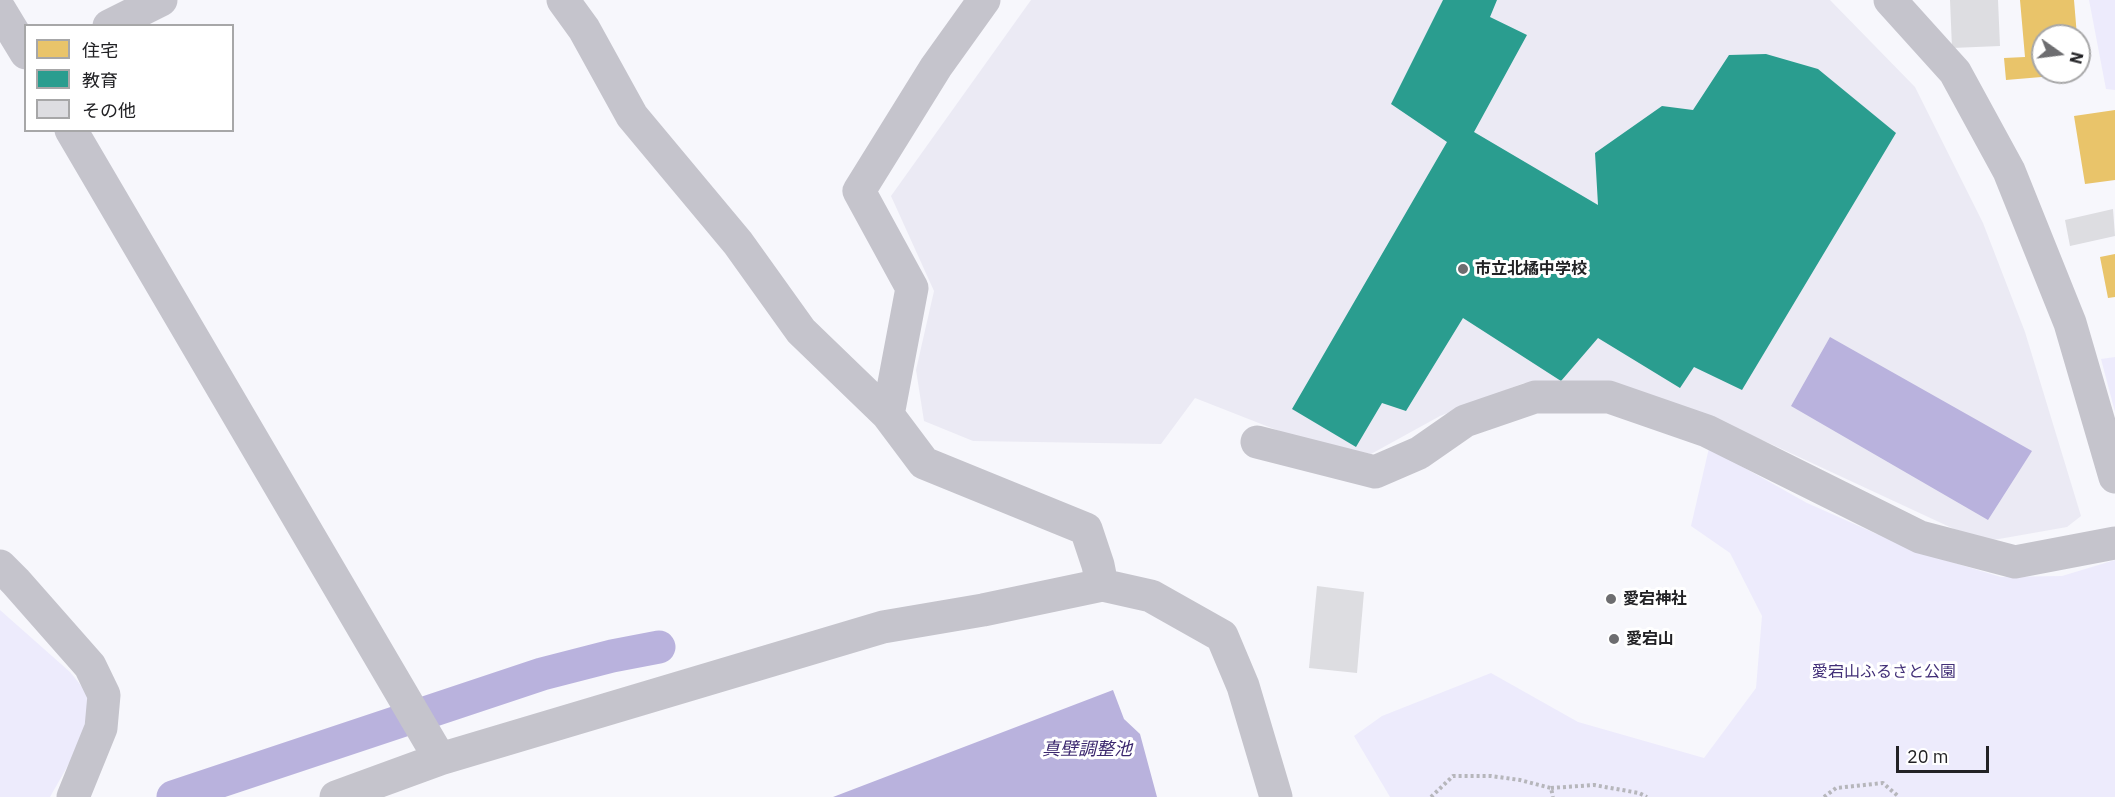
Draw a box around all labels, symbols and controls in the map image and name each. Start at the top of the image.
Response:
legend [24,24,234,132]
north arrow [2031,24,2091,84]
text: 住宅 [82,39,118,62]
text: N [2065,50,2088,66]
text: 教育 [82,69,118,92]
text: その他 [82,99,136,122]
place label: 市立北橘中学校 [1475,259,1587,279]
marker: 市立北橘中学校 [1456,262,1470,276]
place label: 愛宕神社 [1623,589,1687,609]
marker: 愛宕神社 [1604,592,1618,606]
place label: 愛宕山 [1626,629,1674,649]
marker: 愛宕山 [1607,632,1621,646]
park label: 愛宕山ふるさと公園 [1812,662,1956,682]
scale bar [1899,734,1992,772]
water label: 真壁調整池 [1042,739,1132,761]
text: 20 m [1907,745,1949,768]

